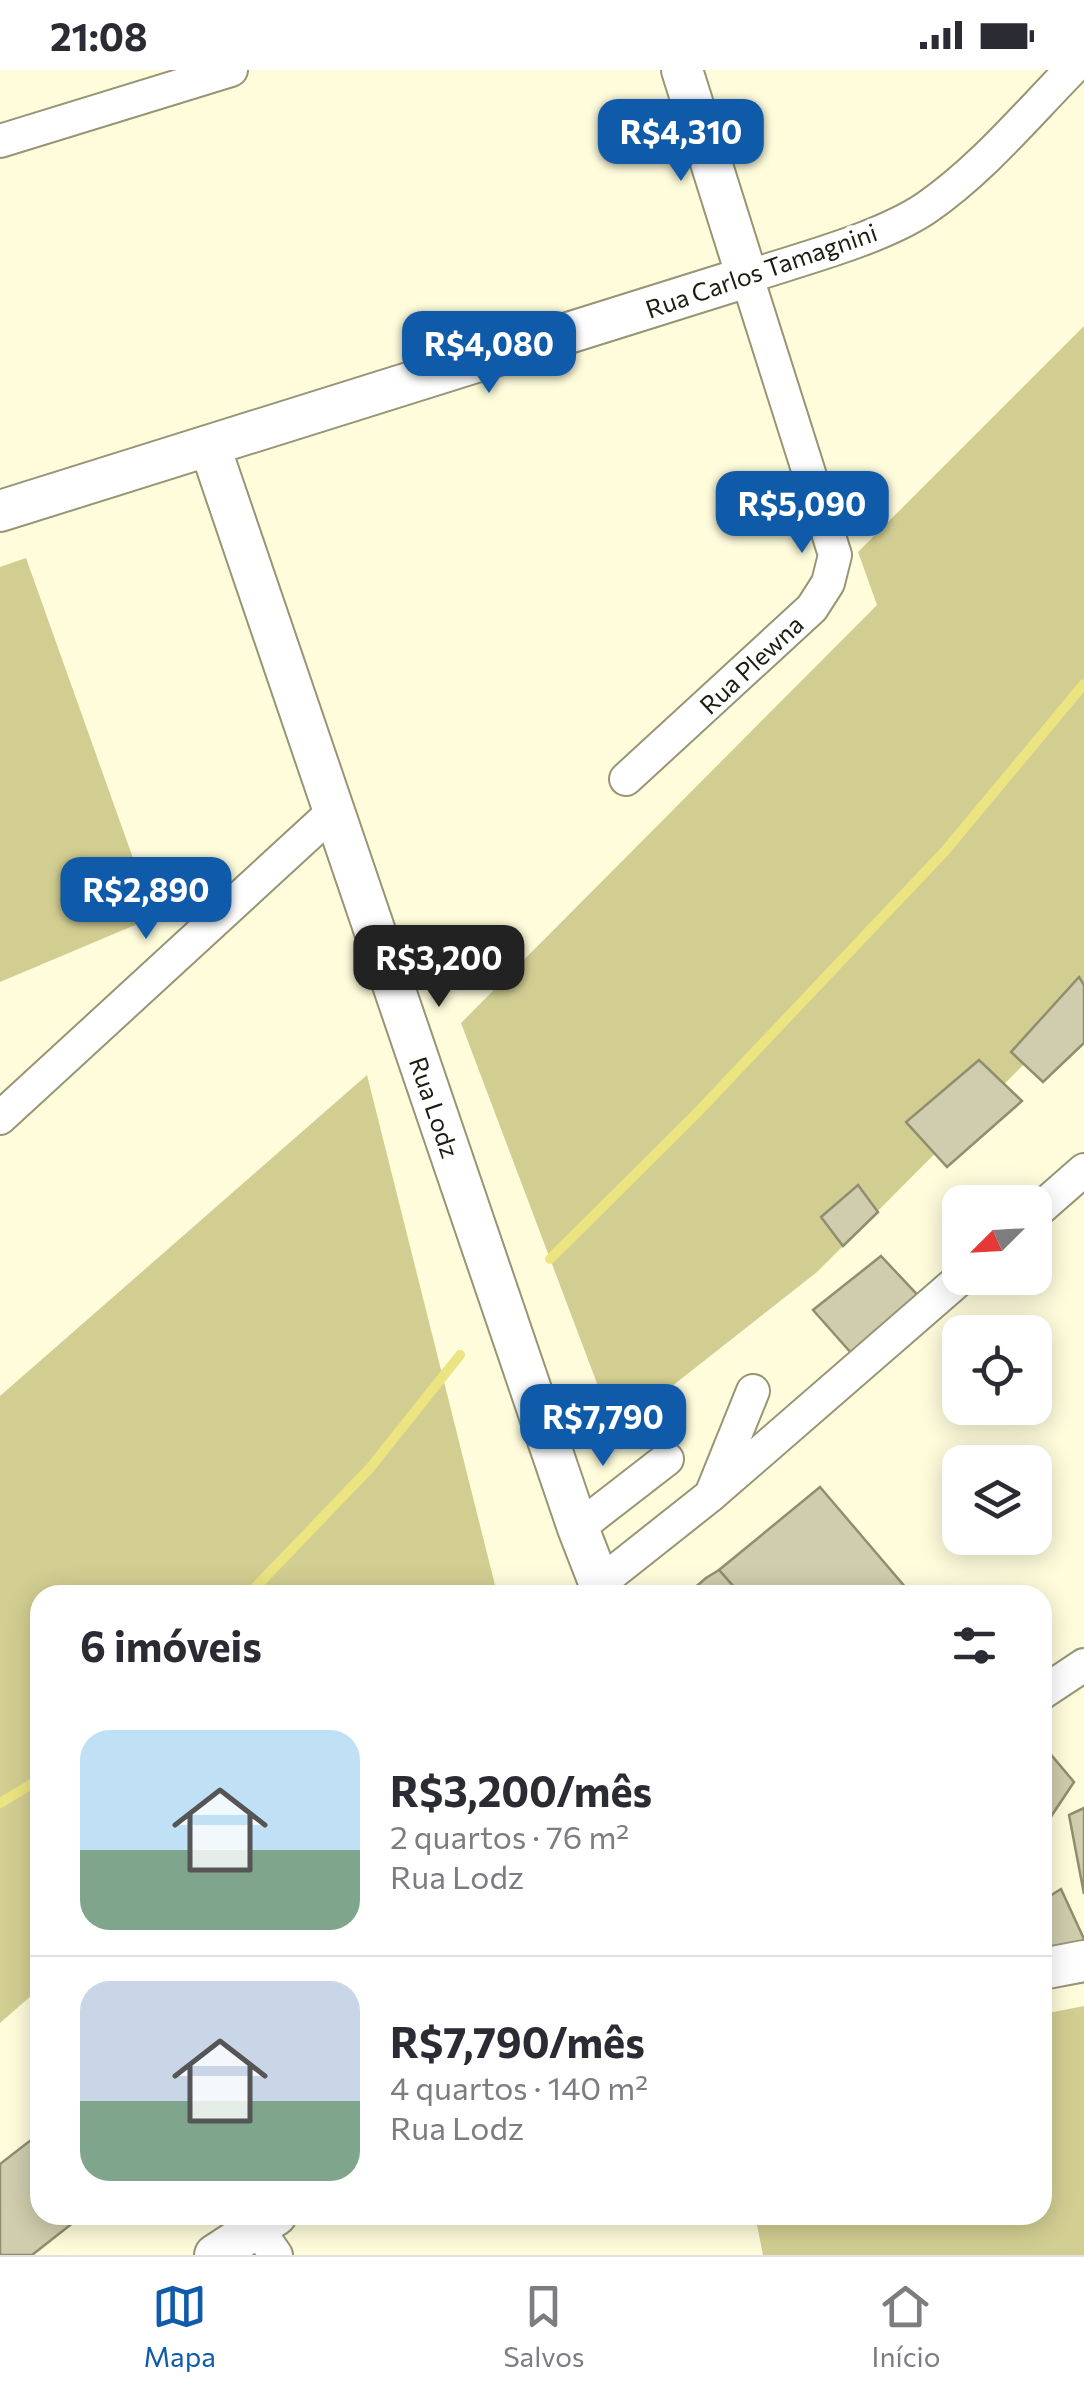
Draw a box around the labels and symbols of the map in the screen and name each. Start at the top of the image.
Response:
pin: R$4,310 [589,99,773,184]
street label: Rua Carlos Tamagnini [641,216,881,324]
pin: R$4,080 [397,311,581,396]
pin: R$5,090 [710,471,894,556]
street label: Rua Plewna [693,608,809,720]
pin: R$2,890 [54,857,238,942]
pin: R$3,200 [347,925,531,1010]
street label: Rua Lodz [404,1053,466,1161]
north arrow [942,1185,1052,1295]
pin: R$7,790 [511,1384,695,1469]

